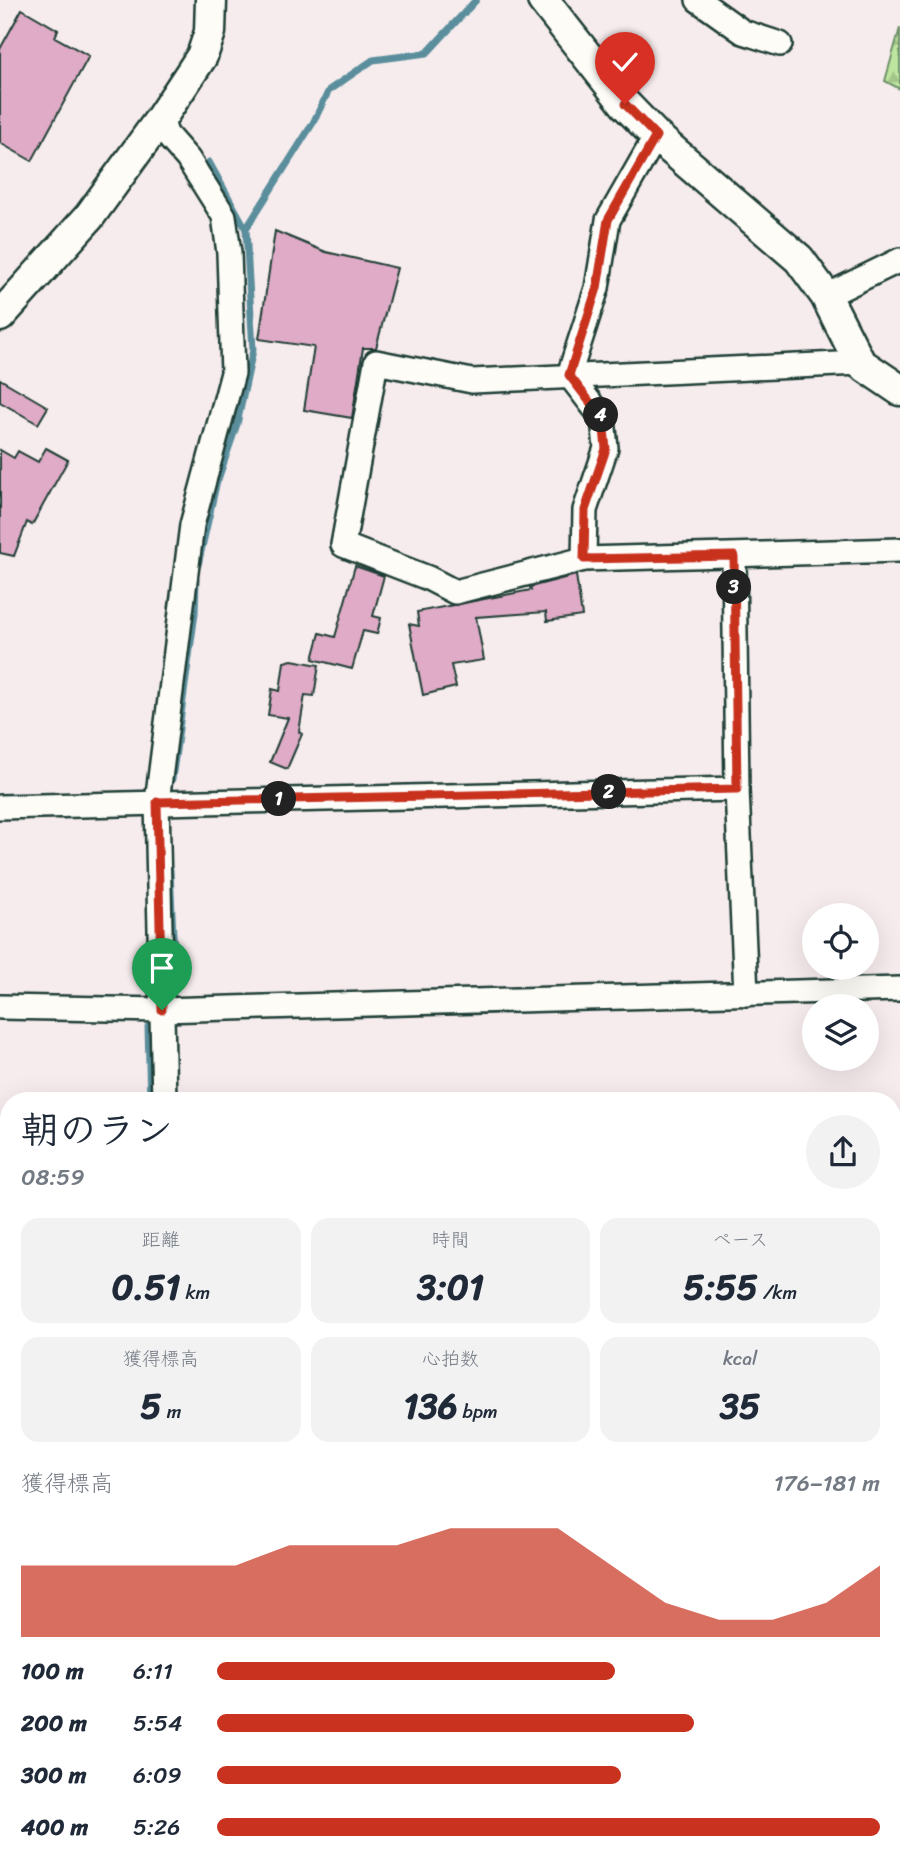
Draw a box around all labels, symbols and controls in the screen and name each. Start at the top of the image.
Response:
pin [595,32,655,104]
icon: check [606,43,644,81]
pin: 4 [584,398,618,432]
text: 4 [595,398,606,431]
pin: 3 [716,570,752,604]
text: 3 [728,570,739,603]
pin: 2 [592,774,626,810]
text: 2 [603,775,614,808]
pin: 1 [262,782,296,816]
text: 1 [274,782,283,815]
map controls [802,903,879,1071]
button: locate [802,903,879,980]
pin [132,938,192,1010]
icon: arrive [143,949,181,987]
button: layers [802,994,879,1071]
text: 朝のラン [21,1097,173,1164]
button: share [806,1115,880,1189]
text: 08:59 [21,1157,85,1198]
text: 距離 [142,1223,180,1256]
text: 時間 [431,1223,470,1256]
text: ペース [712,1223,768,1256]
text: 0.51 [111,1256,181,1318]
text: 3:01 [417,1256,484,1318]
text: 5:55 [683,1256,758,1318]
text: km [181,1276,210,1309]
text: /km [758,1276,797,1309]
text: 獲得標高 [123,1342,199,1375]
text: 心拍数 [422,1342,479,1375]
text: kcal [723,1342,757,1375]
text: 5 [140,1375,162,1437]
text: 136 [403,1375,458,1437]
text: 35 [720,1375,760,1437]
text: m [162,1395,181,1428]
text: bpm [458,1395,498,1428]
text: 獲得標高 [21,1463,113,1504]
text: 176–181 m [774,1463,880,1504]
text: 100 m [21,1651,84,1692]
text: 6:11 [133,1651,173,1692]
text: 200 m [21,1703,87,1744]
text: 5:54 [133,1703,182,1744]
text: 300 m [21,1755,86,1796]
text: 6:09 [133,1755,182,1796]
text: 400 m [21,1807,88,1848]
text: 5:26 [133,1807,180,1848]

